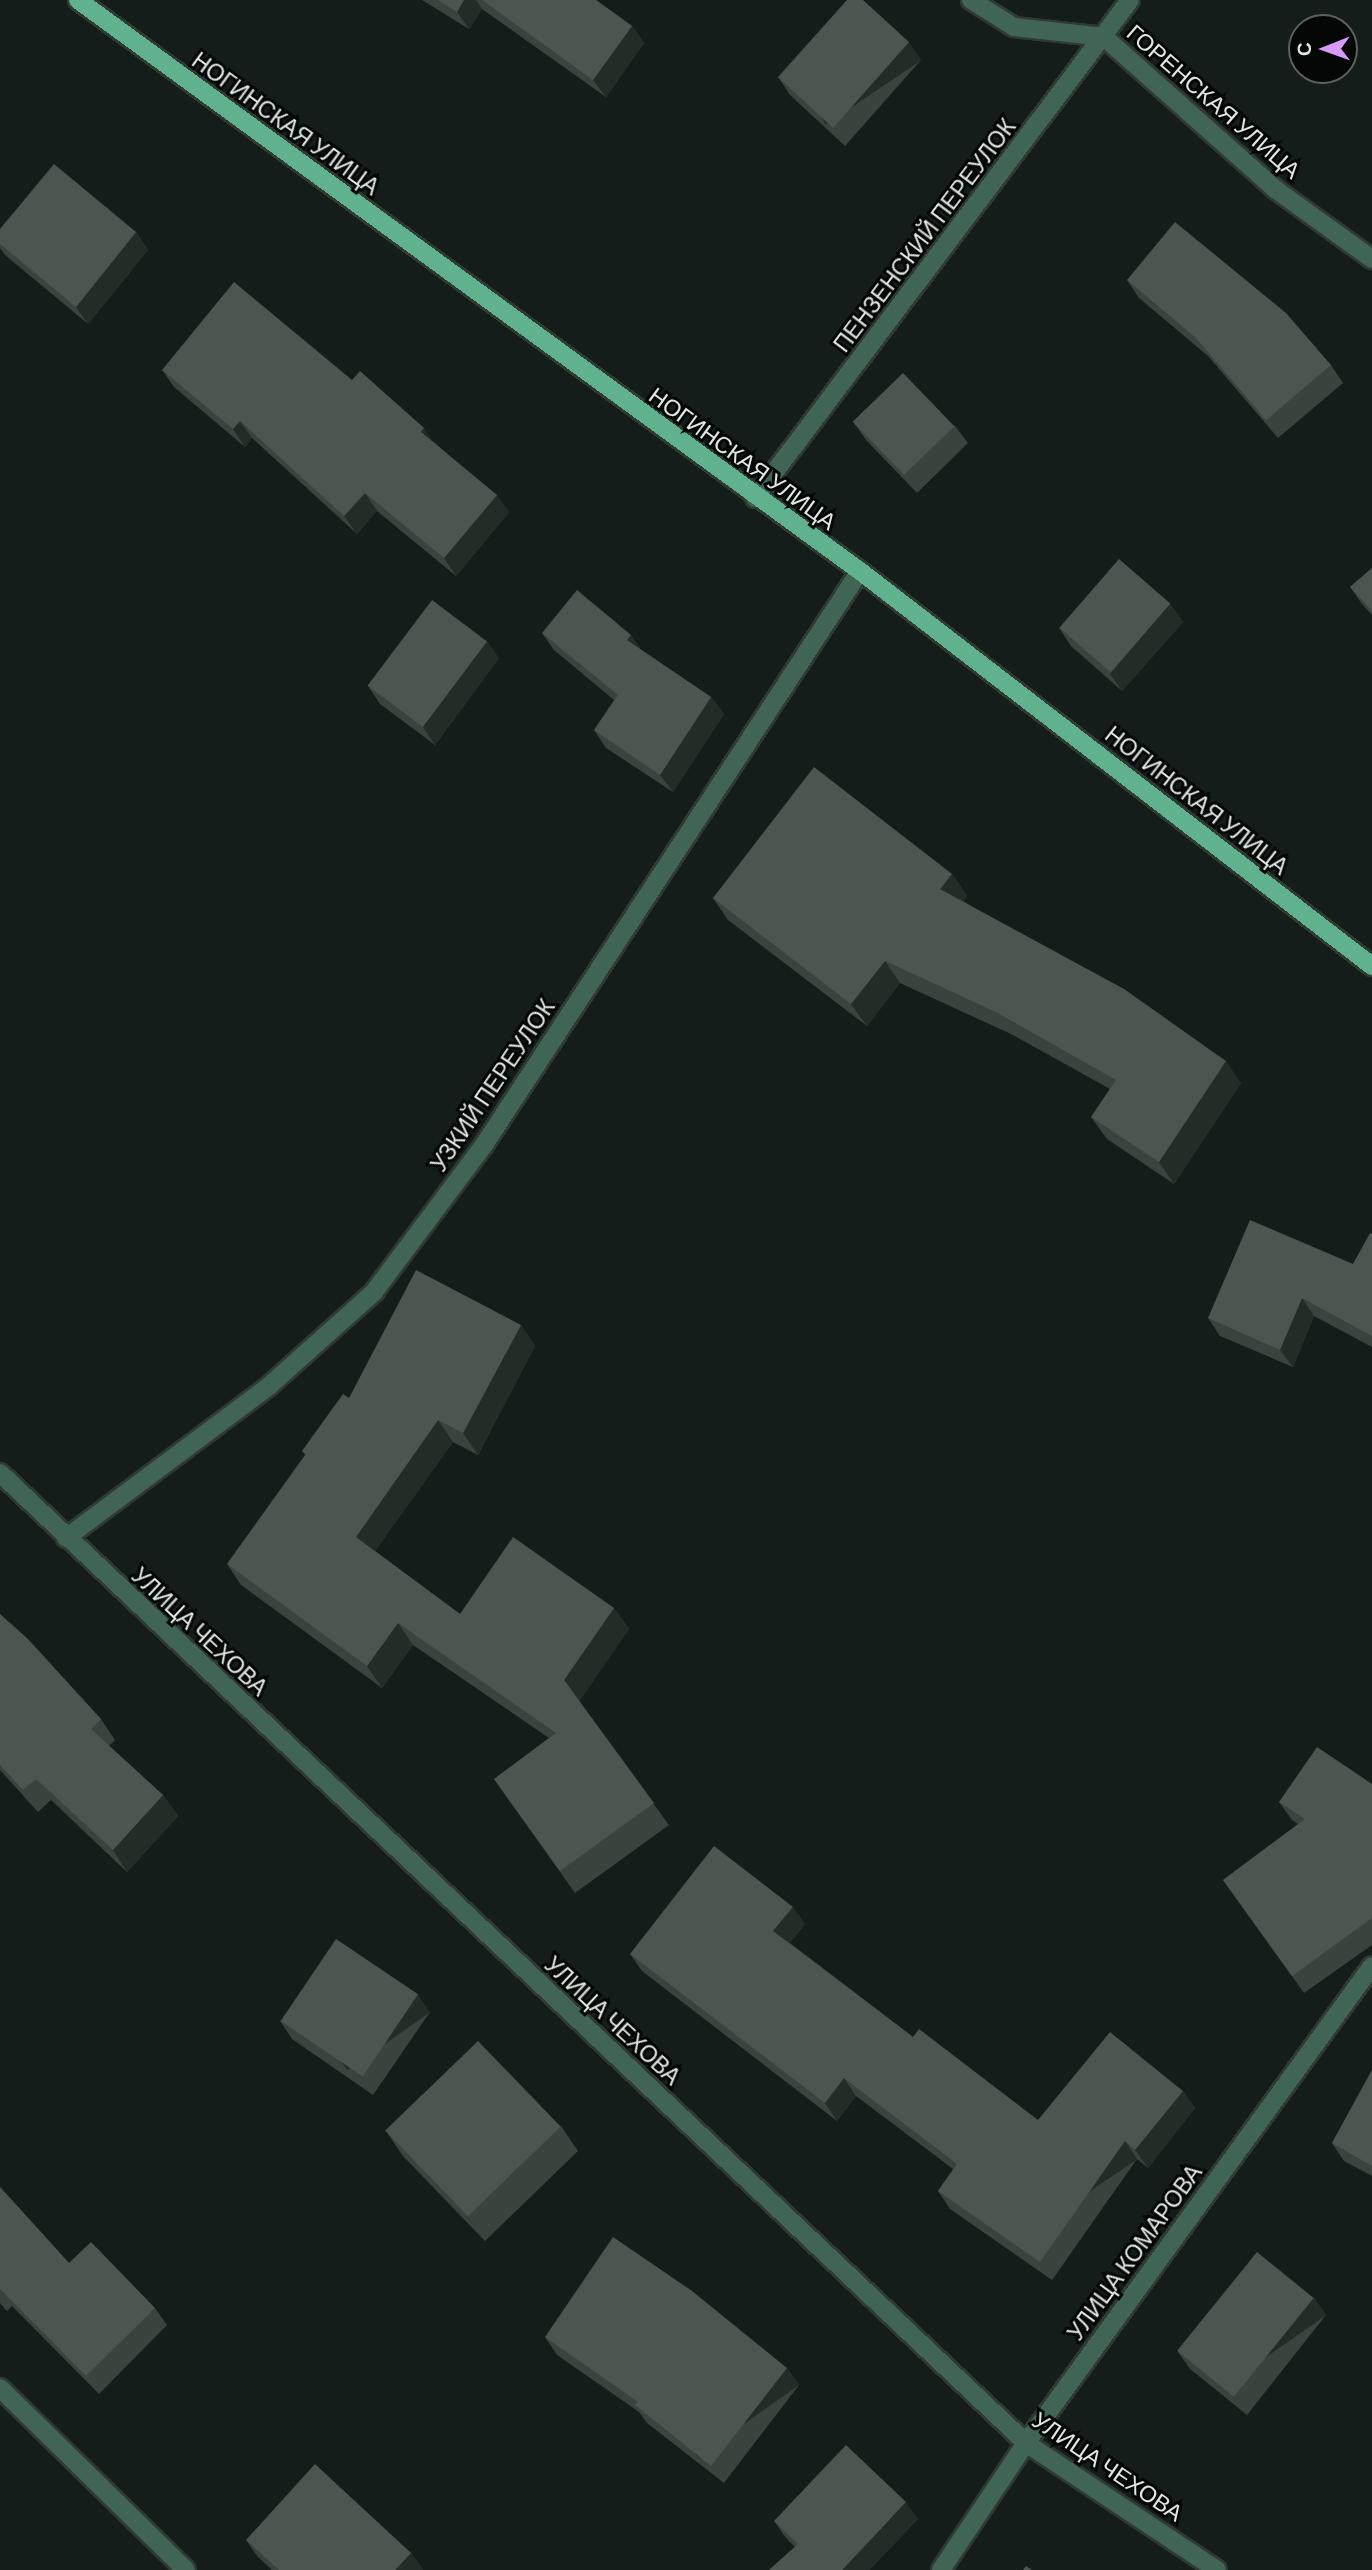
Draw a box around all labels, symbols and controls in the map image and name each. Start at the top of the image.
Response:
north arrow [1288,14,1358,84]
street label: ГОРЕНСКАЯ УЛИЦА [1122,18,1306,184]
street label: НОГИНСКАЯ УЛИЦА [187,46,385,200]
street label: ПЕНЗЕНСКИЙ ПЕРЕУЛОК [827,113,1021,357]
street label: НОГИНСКАЯ УЛИЦА [644,381,842,535]
street label: НОГИНСКАЯ УЛИЦА [1100,720,1294,880]
street label: УЗКИЙ ПЕРЕУЛОК [424,994,560,1176]
street label: УЛИЦА ЧЕХОВА [126,1561,274,1701]
street label: УЛИЦА ЧЕХОВА [539,1950,687,2090]
street label: УЛИЦА КОМАРОВА [1061,2159,1207,2345]
street label: УЛИЦА ЧЕХОВА [1028,2405,1188,2527]

